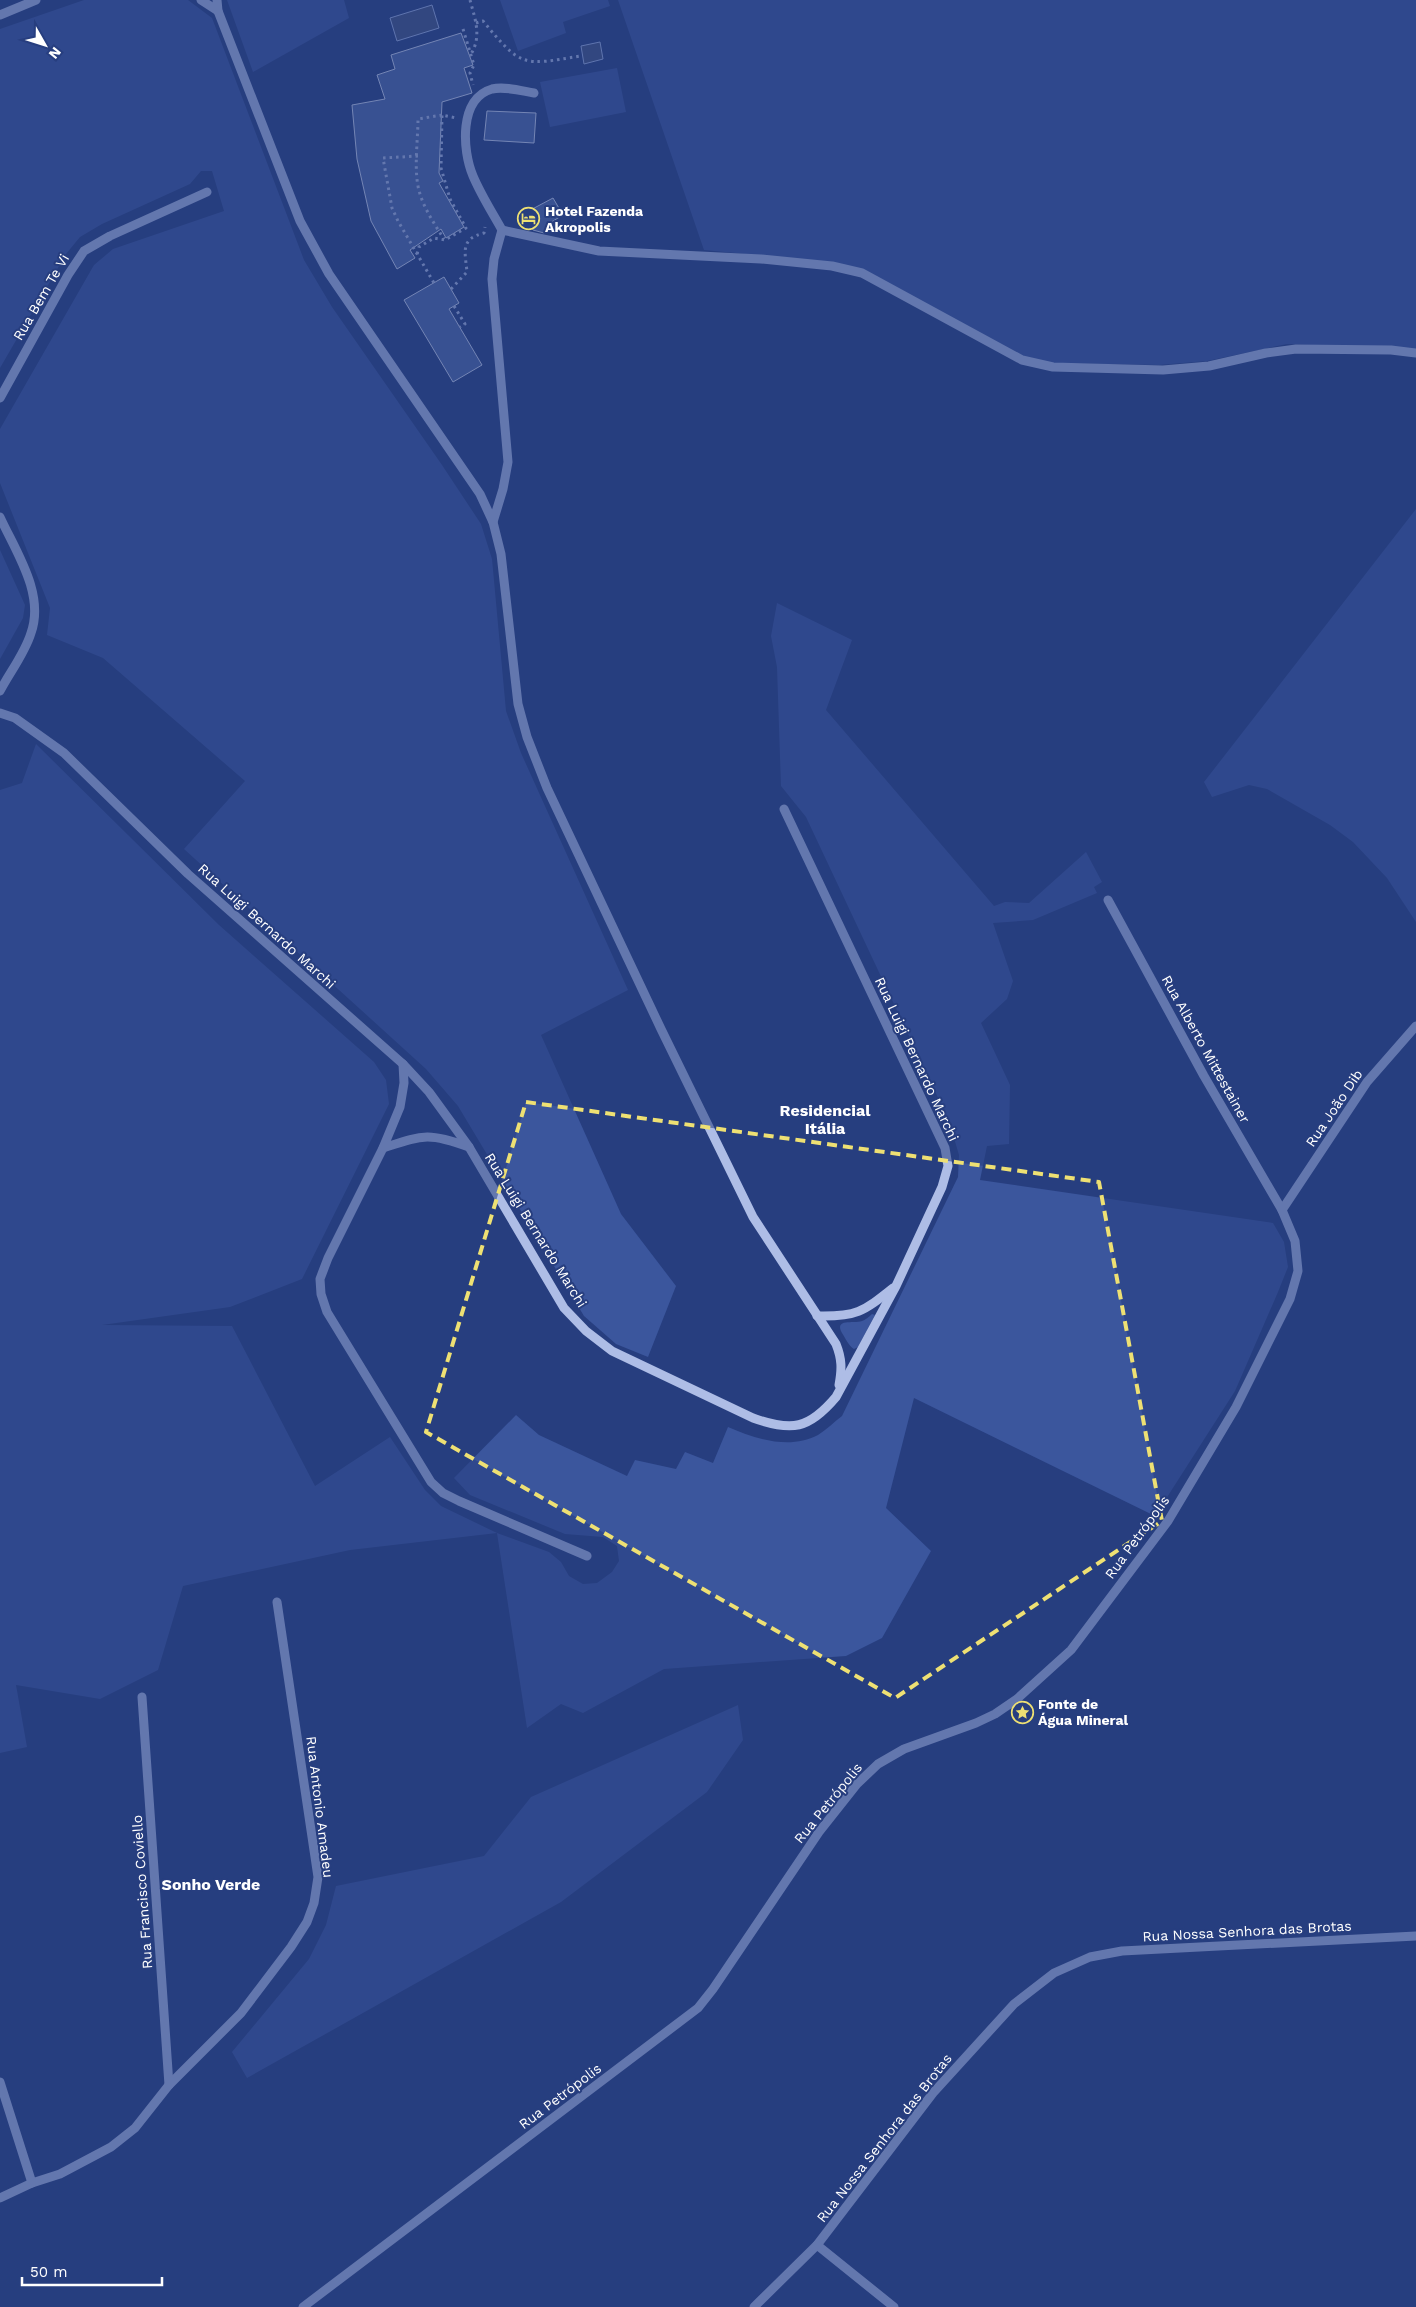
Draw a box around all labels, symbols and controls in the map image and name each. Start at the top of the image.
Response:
north arrow [20,20,70,70]
text: N [46,44,65,62]
place label: Hotel Fazenda Akropolis [545,203,644,235]
hotel icon: Hotel Fazenda Akropolis [517,207,541,231]
street label: Rua Bem Te Vi [10,251,72,343]
street label: Rua Luigi Bernardo Marchi [195,860,339,992]
street label: Rua Alberto Mittestainer [1159,972,1253,1126]
street label: Rua Luigi Bernardo Marchi [872,974,962,1144]
street label: Rua João Dib [1302,1066,1366,1150]
district label: Residencial Itália [780,1101,871,1138]
street label: Rua Luigi Bernardo Marchi [482,1150,590,1310]
street label: Rua Petrópolis [1101,1492,1173,1582]
place label: Fonte de Água Mineral [1038,1696,1129,1728]
place icon: Fonte de Água Mineral [1010,1700,1034,1724]
street label: Rua Antonio Amadeu [303,1735,337,1879]
street label: Rua Petrópolis [791,1760,865,1846]
street label: Rua Francisco Coviello [129,1814,155,1970]
district label: Sonho Verde [162,1875,260,1894]
street label: Rua Nossa Senhora das Brotas [1142,1918,1352,1944]
street label: Rua Nossa Senhora das Brotas [813,2051,955,2225]
street label: Rua Petrópolis [516,2060,604,2132]
scale bar [22,2254,162,2286]
text: 50 m [30,2263,67,2281]

